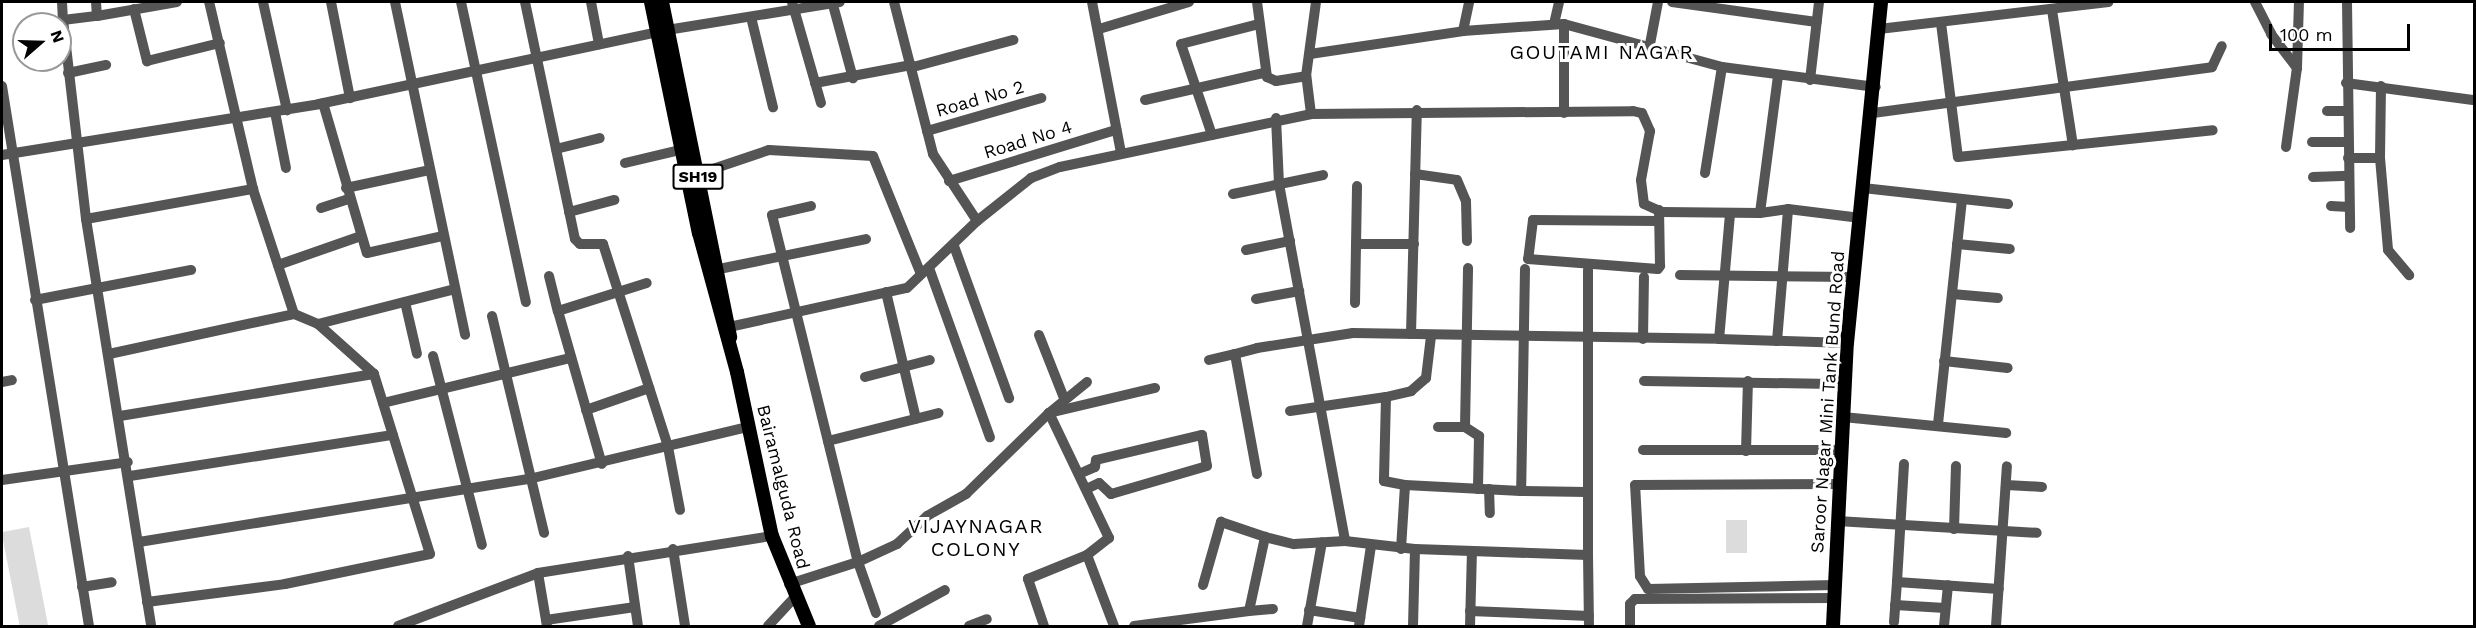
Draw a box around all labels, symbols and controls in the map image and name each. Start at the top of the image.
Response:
north arrow [12,12,72,72]
scale bar [2272,12,2413,50]
text: 100 m [2280,24,2333,45]
text: N [47,28,68,45]
district label: GOUTAMI NAGAR [1510,40,1694,64]
street label: Road No 2 [933,76,1027,122]
street label: Road No 4 [981,116,1075,164]
road number: SH19 [672,164,724,190]
street label: Saroor Nagar Mini Tank Bund Road [1807,249,1849,555]
street label: Bairamalguda Road [752,402,814,572]
district label: VIJAYNAGAR COLONY [908,515,1044,562]

